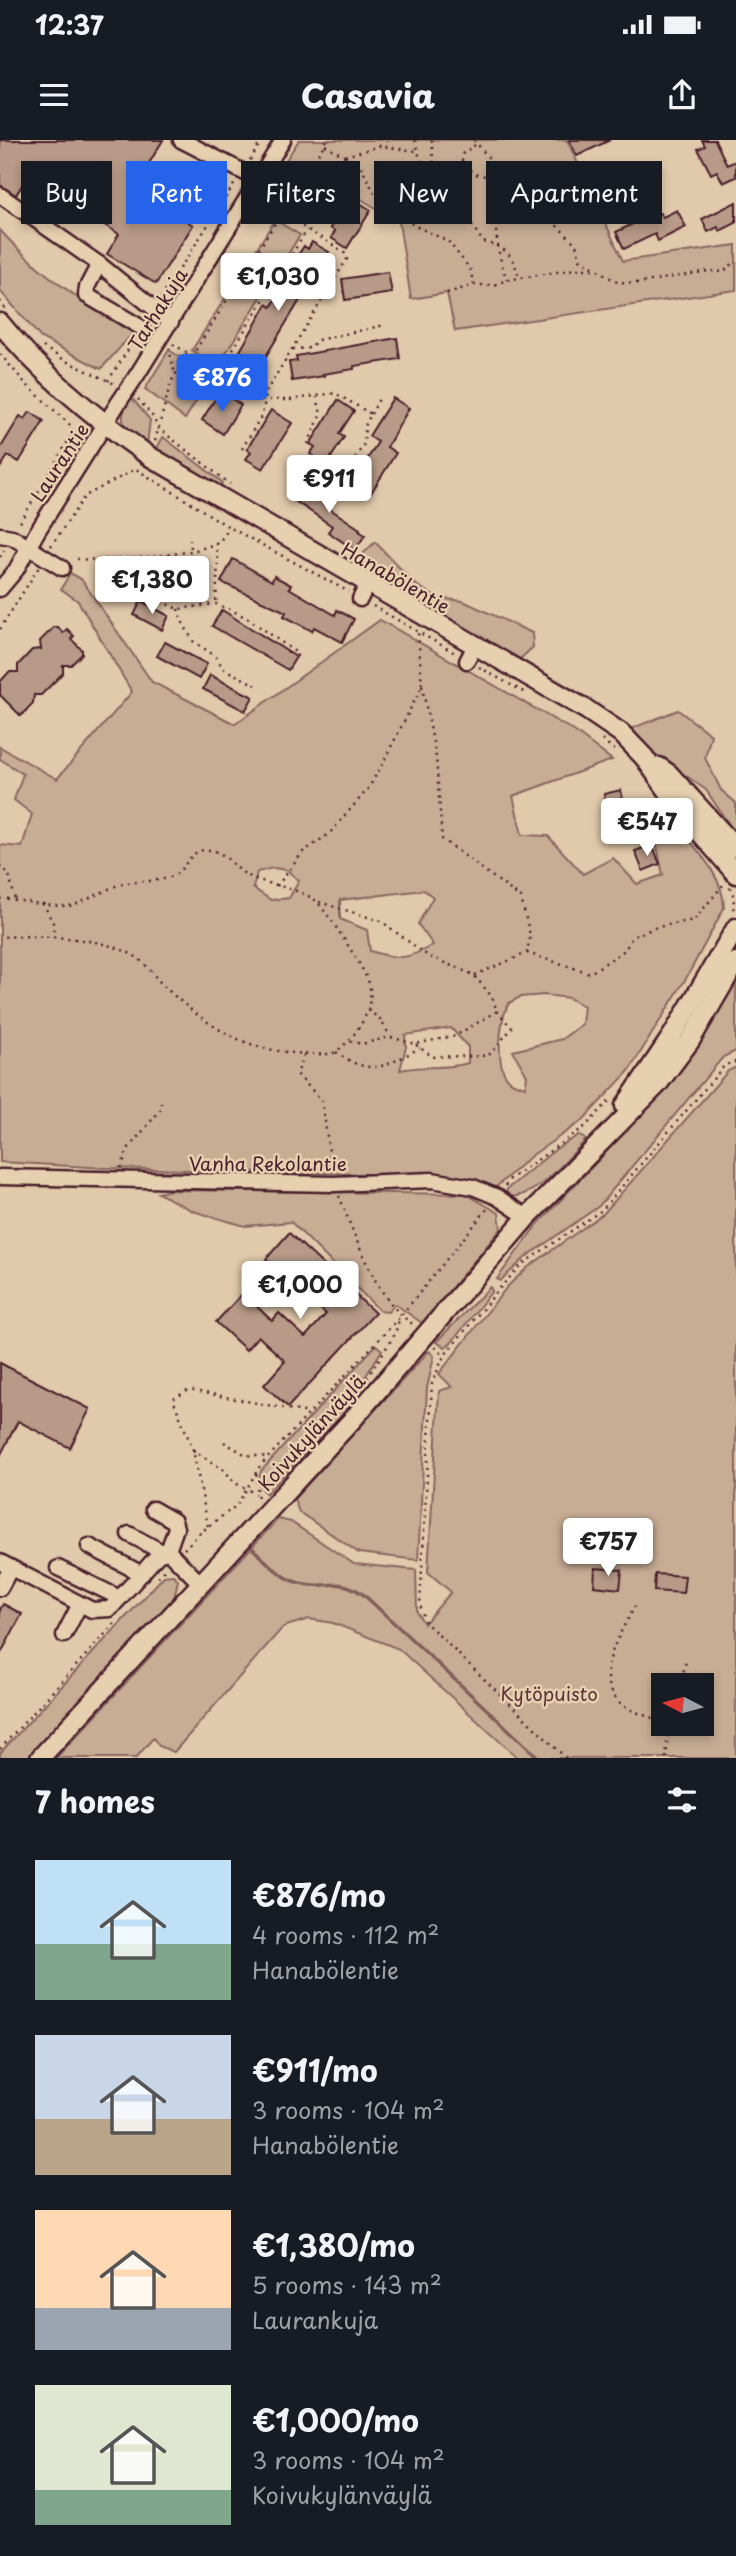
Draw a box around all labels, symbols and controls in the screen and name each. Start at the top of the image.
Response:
text: 12:37 [35,5,104,44]
text: Casavia [301,71,435,119]
icon: menu [35,76,73,114]
icon: share [663,76,701,114]
chip: Buy [21,161,112,224]
chip: Rent [126,161,227,224]
chip: Filters [241,161,360,224]
chip: New [374,161,472,224]
chip: Apartment [486,161,662,224]
pin: €1,030 [221,254,335,313]
text: €1,030 [237,258,320,293]
street label: Tarhakuja [120,262,194,356]
pin: €876 [181,355,263,414]
text: €876 [193,359,251,394]
street label: Laurantie [23,417,95,507]
pin: €911 [288,456,370,515]
text: €911 [303,460,355,495]
street label: Hanabölentie [336,535,456,619]
pin: €1,380 [95,556,209,616]
text: €1,380 [111,561,193,596]
pin: €547 [606,798,688,858]
text: €547 [617,803,677,838]
street label: Vanha Rekolantie [189,1149,347,1177]
pin: €1,000 [243,1262,357,1321]
text: €1,000 [258,1266,342,1301]
street label: Koivukylänväylä [251,1367,371,1497]
pin: €757 [567,1518,649,1578]
text: €757 [579,1523,637,1558]
north arrow [651,1673,714,1736]
map controls [651,1673,714,1736]
park label: Kytöpuisto [500,1679,598,1707]
text: 7 homes [35,1778,155,1823]
icon: filters [663,1781,701,1819]
text: €876/mo [252,1872,386,1917]
icon: home [91,1888,175,1972]
text: 4 rooms · 112 m² [252,1917,439,1952]
text: Hanabölentie [252,1952,399,1987]
text: €911/mo [252,2047,378,2092]
icon: home [91,2063,175,2147]
text: 3 rooms · 104 m² [252,2092,445,2127]
text: Hanabölentie [252,2127,399,2162]
text: €1,380/mo [252,2222,415,2267]
icon: home [91,2238,175,2322]
text: 5 rooms · 143 m² [252,2267,442,2302]
text: Laurankuja [252,2302,378,2337]
text: €1,000/mo [252,2397,419,2442]
icon: home [91,2413,175,2497]
text: 3 rooms · 104 m² [252,2442,445,2477]
text: Koivukylänväylä [252,2477,432,2512]

